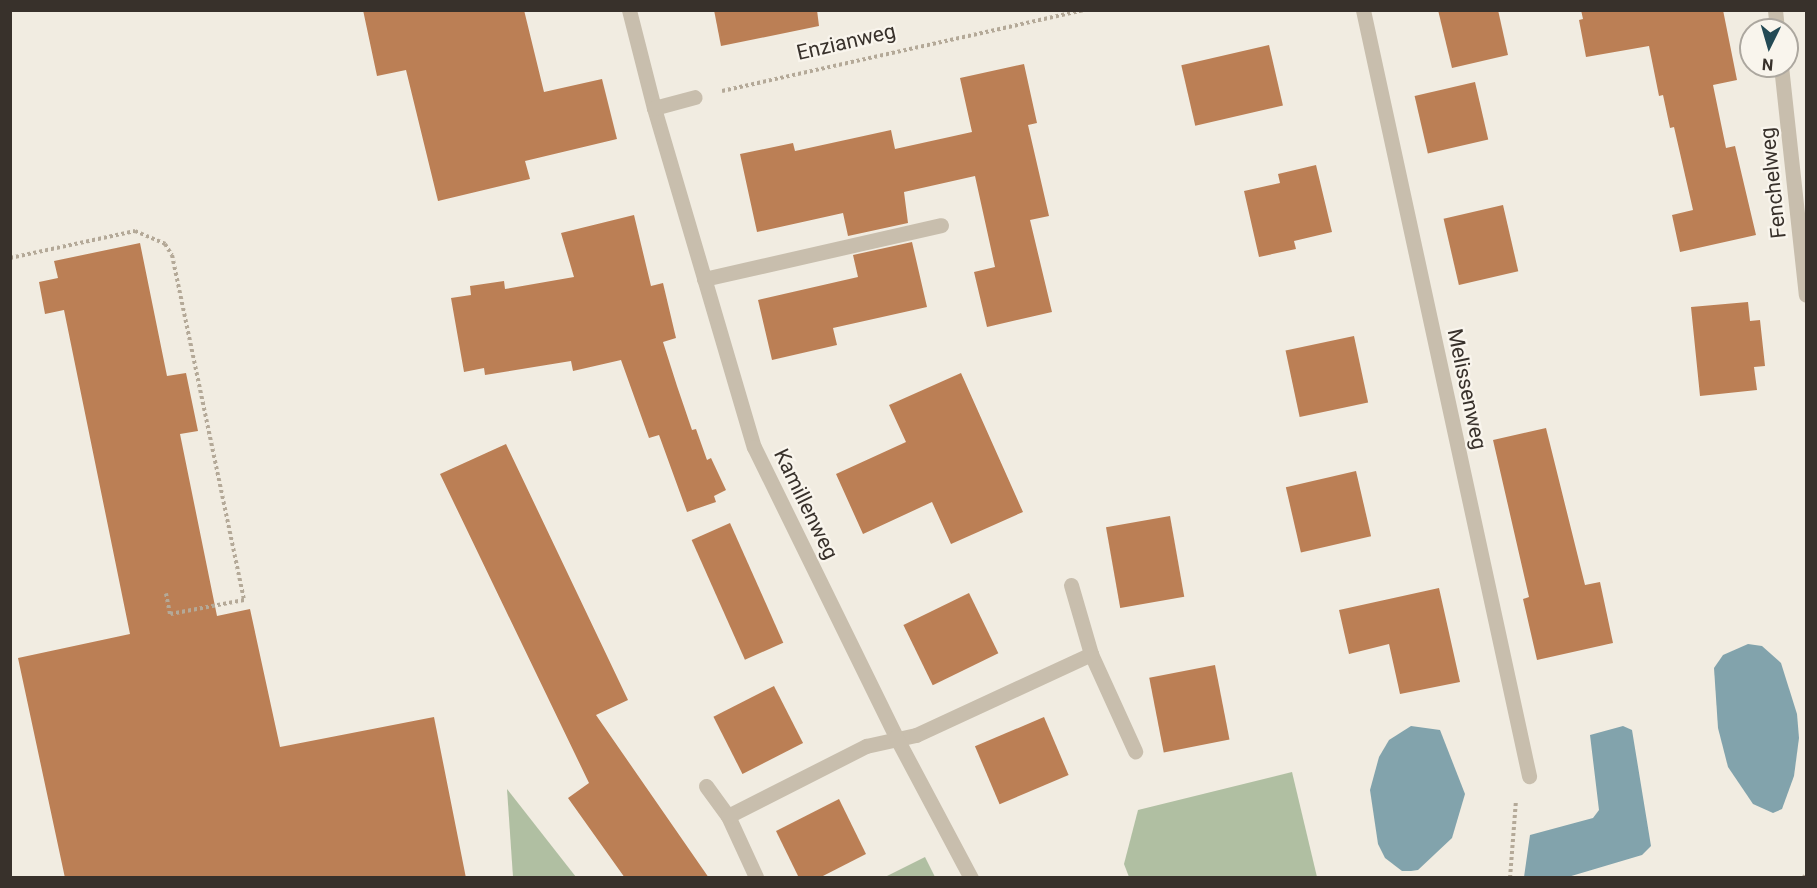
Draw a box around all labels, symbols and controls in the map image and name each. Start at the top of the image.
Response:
street label: Enzianweg [794,18,898,66]
north arrow [1739,18,1799,78]
text: N [1761,54,1774,74]
street label: Fenchelweg [1755,126,1791,240]
street label: Melissenweg [1442,326,1492,452]
street label: Kamillenweg [768,445,844,563]

